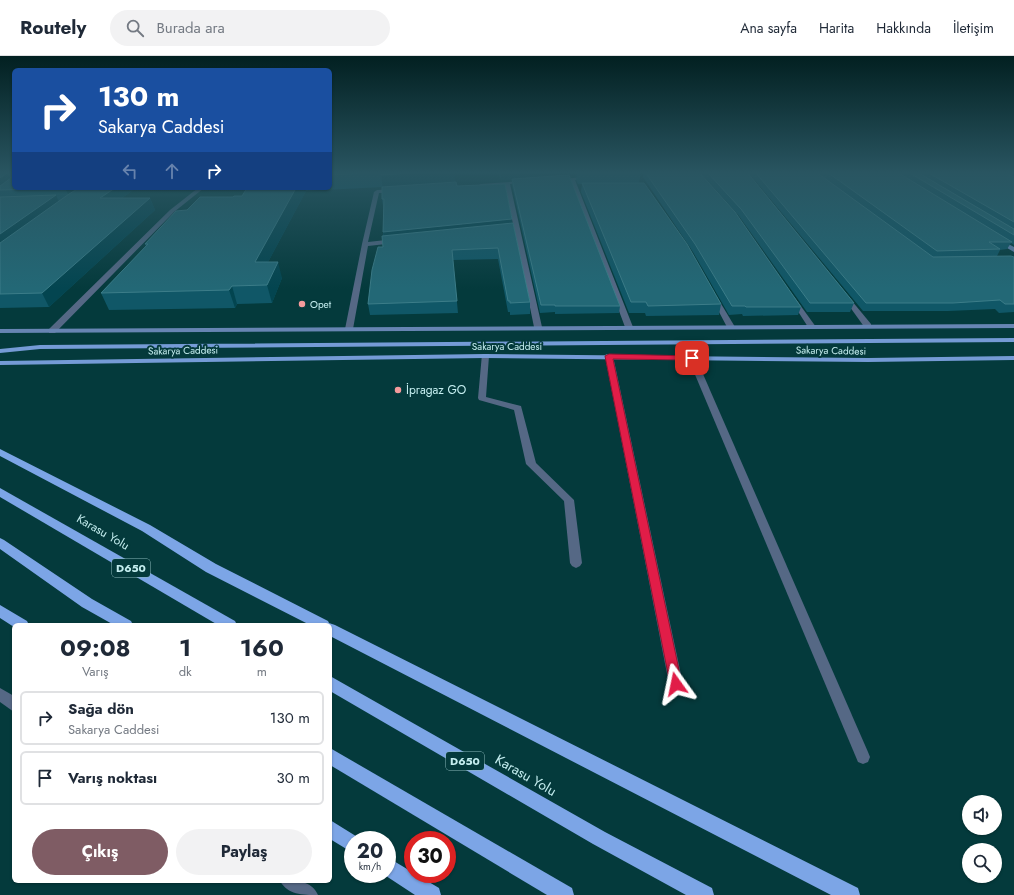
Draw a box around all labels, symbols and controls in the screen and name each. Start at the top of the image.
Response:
search box [110,10,390,46]
text: Routely [20,14,86,41]
icon: search [124,17,146,39]
text: Burada ara [156,17,225,39]
text: Ana sayfa [740,18,797,38]
text: Harita [819,18,854,38]
text: Hakkında [876,18,931,38]
text: İletişim [953,18,994,38]
text: 130 m [98,76,180,117]
icon: right [32,84,84,136]
text: Sakarya Caddesi [98,114,225,140]
icon: left [119,160,141,182]
icon: ahead [161,160,183,182]
icon: right [203,160,225,182]
place label: Opet [310,297,332,312]
marker: Opet [297,299,307,309]
street label: Sakarya Caddesi [472,339,542,354]
pin [675,341,709,375]
street label: Sakarya Caddesi [148,342,218,359]
street label: Sakarya Caddesi [796,342,866,359]
icon: arrive [681,347,703,369]
place label: İpragaz GO [406,381,466,399]
marker: İpragaz GO [393,385,403,395]
street label: Karasu Yolu [73,510,133,554]
road number: D650 [112,559,150,577]
text: 09:08 [60,630,131,665]
text: 1 [179,630,191,665]
text: 160 [240,630,284,665]
text: Varış [82,662,109,681]
text: dk [179,662,192,681]
text: m [257,662,267,681]
position arrow [655,663,697,705]
text: Sağa dön [68,698,134,720]
icon: right [34,707,56,729]
text: 130 m [270,707,310,729]
text: Sakarya Caddesi [68,720,159,739]
street label: Karasu Yolu [492,749,560,801]
road number: D650 [446,752,484,770]
icon: arrive [34,767,56,789]
text: Varış noktası [68,767,157,789]
text: 30 m [277,767,310,789]
map controls [962,795,1002,883]
button: sound [962,795,1002,835]
button: Çıkış [32,829,168,875]
button: Paylaş [176,829,312,875]
speed limit sign: 30 [404,831,456,883]
text: 20 [357,837,383,866]
button: search [962,843,1002,883]
text: km/h [359,859,381,874]

